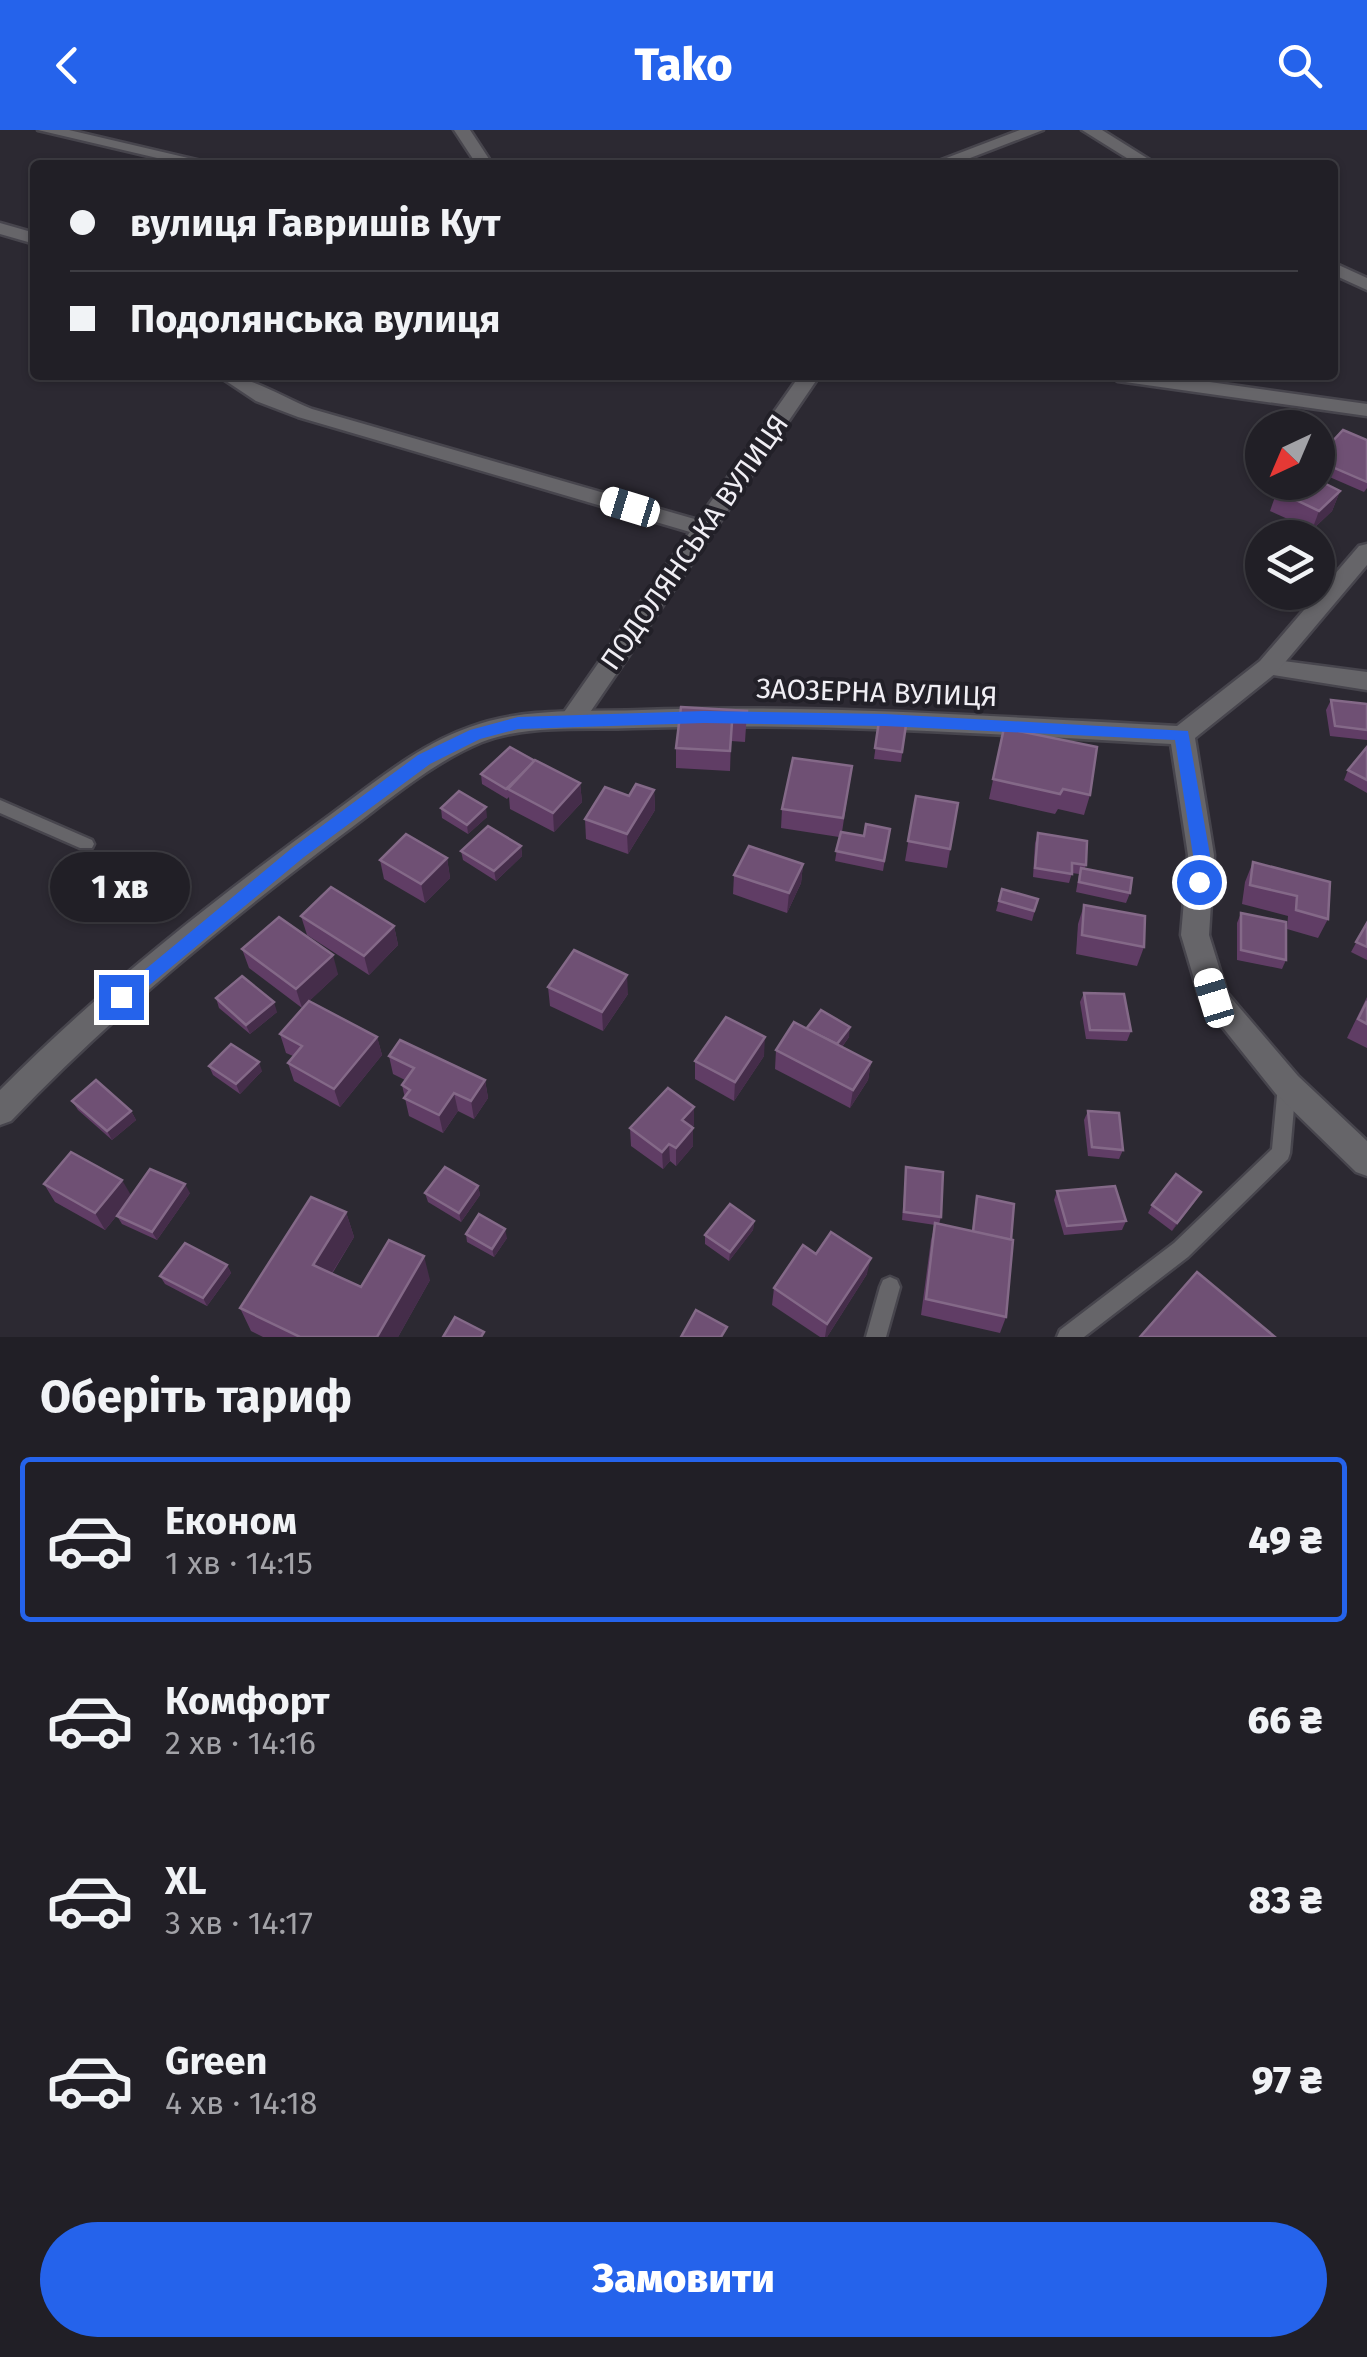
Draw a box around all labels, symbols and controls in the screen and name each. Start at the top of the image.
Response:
icon: back [40,38,95,93]
text: Tako [634,38,733,92]
icon: search [1272,38,1327,93]
text: вулиця Гавришів Кут [130,200,500,246]
text: Подолянська вулиця [130,296,500,342]
street label: ПОДОЛЯНСЬКА ВУЛИЦЯ [594,408,795,676]
north arrow [1245,410,1335,500]
map controls [1245,410,1335,610]
car [597,484,663,530]
button: layers [1245,520,1335,610]
street label: ЗАОЗЕРНА ВУЛИЦЯ [756,672,998,713]
callout: 1 хв [51,852,191,922]
route start [1177,860,1222,905]
text: 1 хв [92,868,148,906]
car [1191,965,1237,1031]
route end [99,975,144,1020]
text: Оберіть тариф [40,1370,352,1424]
icon: car [45,1495,135,1585]
text: Економ [165,1498,297,1544]
text: 49 ₴ [1248,1517,1322,1563]
text: 1 хв · 14:15 [165,1544,313,1582]
icon: car [45,1675,135,1765]
text: Комфорт [165,1678,329,1724]
text: 66 ₴ [1247,1697,1322,1743]
text: 2 хв · 14:16 [165,1724,316,1762]
icon: car [45,1855,135,1945]
text: XL [165,1858,207,1904]
text: 83 ₴ [1249,1877,1322,1923]
text: 3 хв · 14:17 [165,1904,313,1942]
icon: car [45,2035,135,2125]
text: Green [165,2038,268,2084]
text: 97 ₴ [1252,2057,1322,2103]
text: 4 хв · 14:18 [165,2084,317,2122]
button: Замовити [40,2222,1327,2337]

